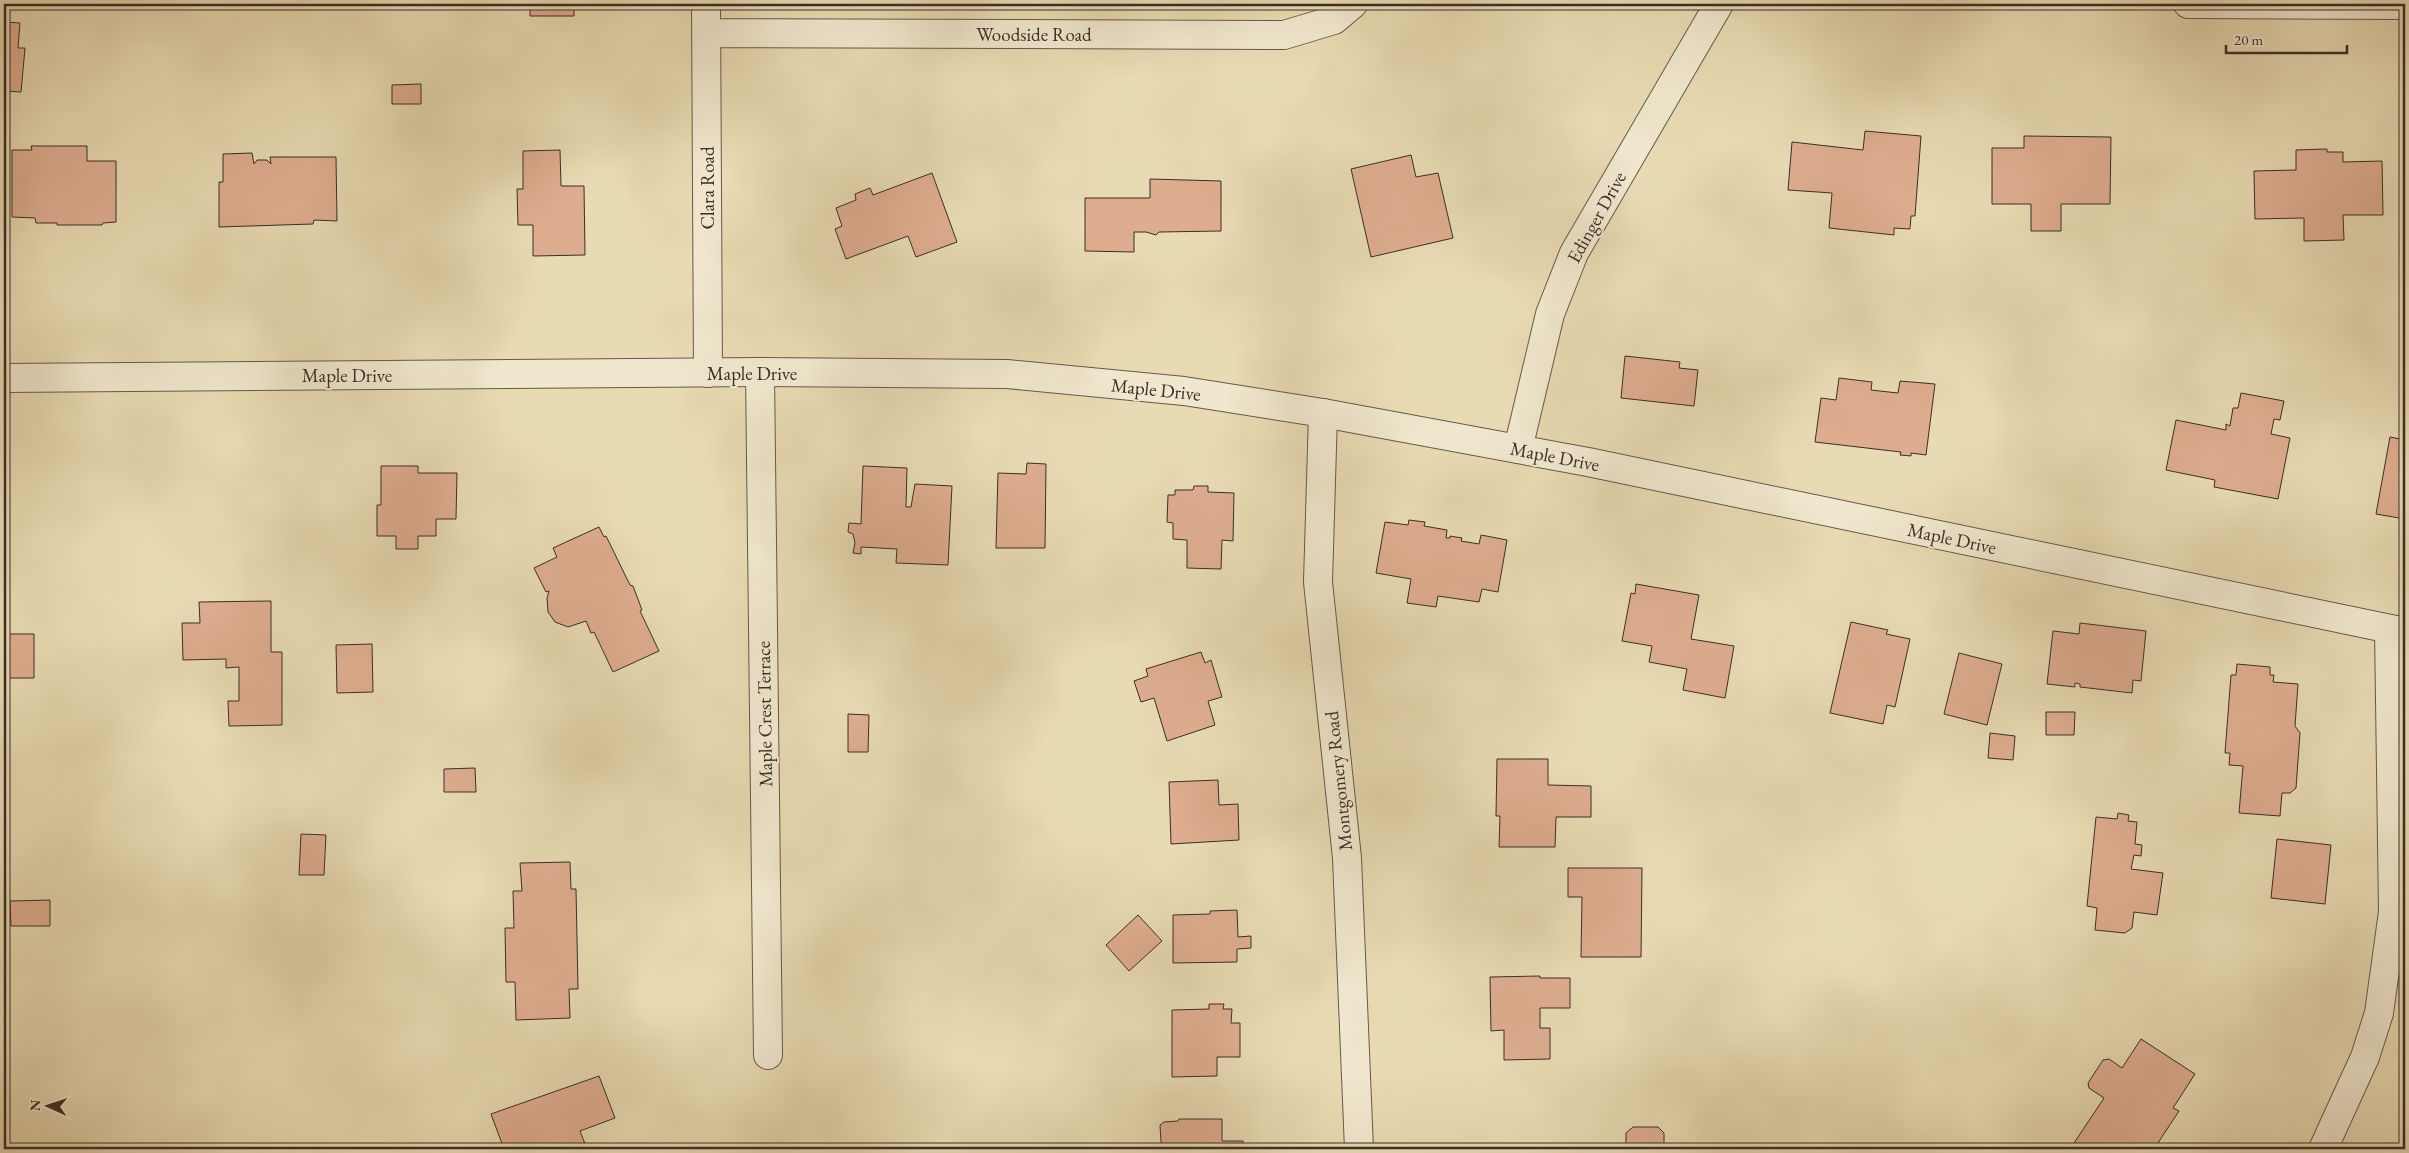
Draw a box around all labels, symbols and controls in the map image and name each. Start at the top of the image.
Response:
street label: Woodside Road [976,22,1092,47]
scale bar [2226,22,2348,54]
text: 20 m [2234,30,2263,49]
street label: Clara Road [695,146,720,230]
street label: Edinger Drive [1561,167,1632,267]
street label: Maple Drive [707,361,797,386]
street label: Maple Drive [302,363,392,388]
street label: Maple Drive [1110,372,1202,407]
street label: Maple Drive [1508,436,1602,477]
street label: Maple Drive [1905,517,1999,560]
street label: Maple Crest Terrace [751,641,778,787]
street label: Montgomery Road [1319,710,1358,852]
north arrow [22,1080,72,1130]
text: N [26,1099,44,1111]

